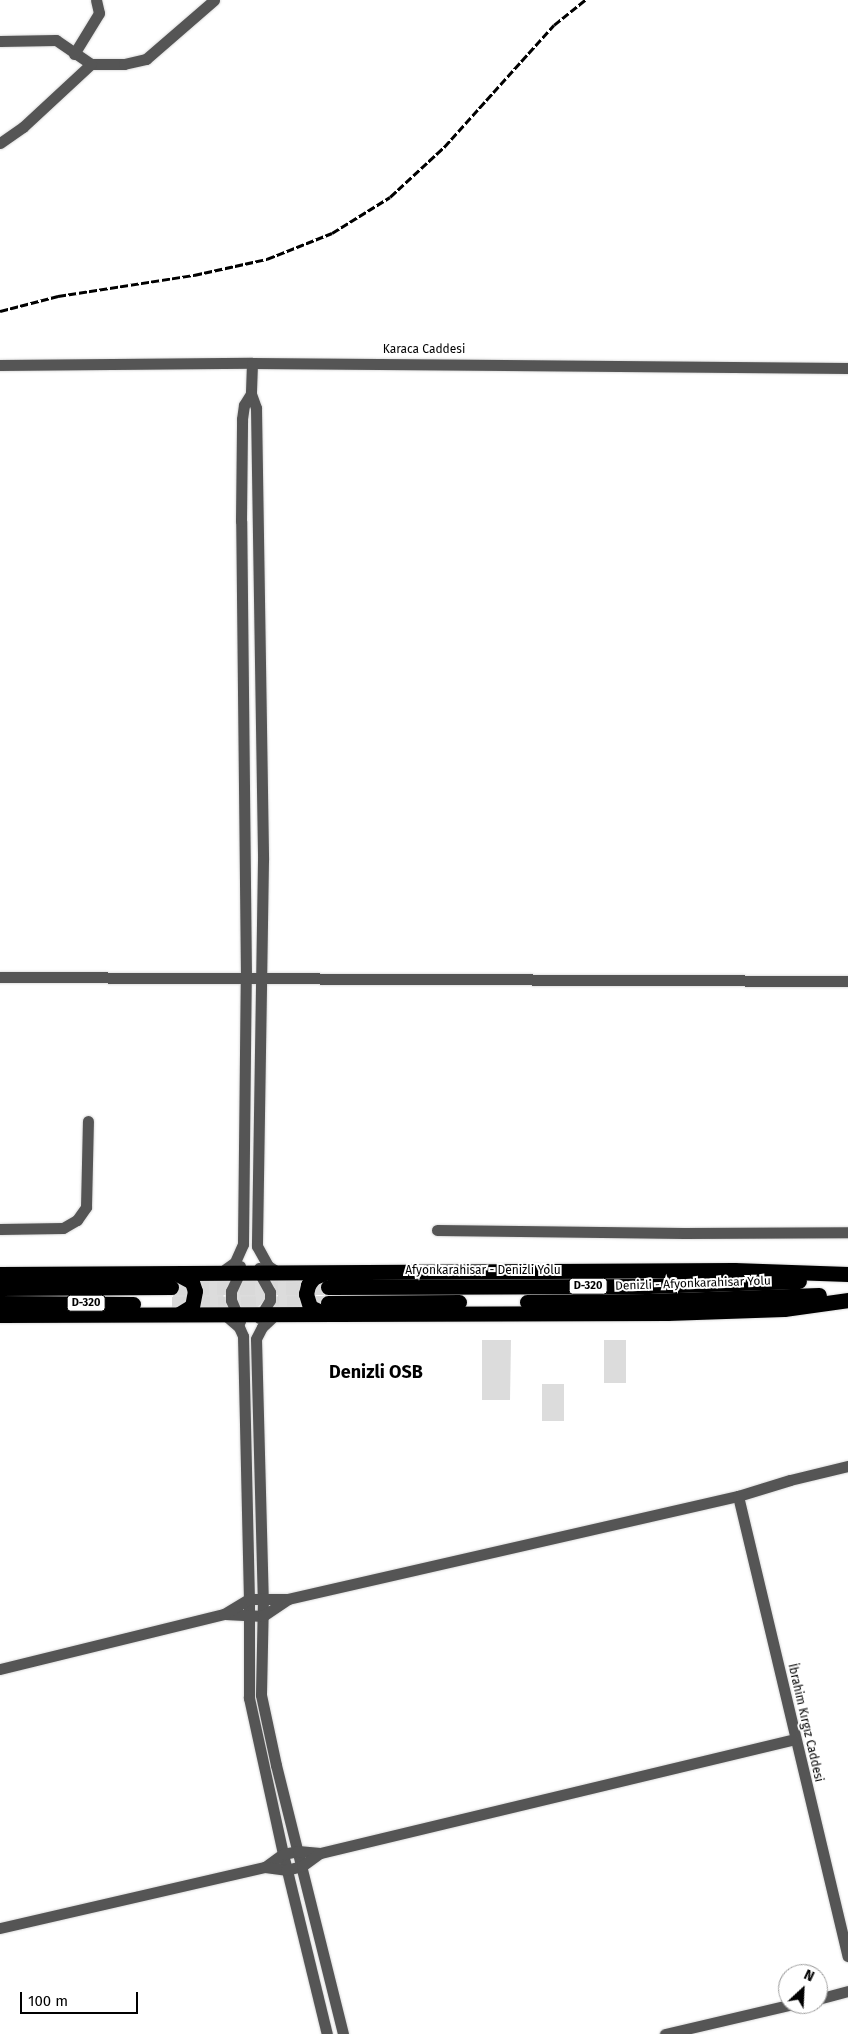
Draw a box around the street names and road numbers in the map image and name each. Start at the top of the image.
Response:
street label: Karaca Caddesi [383,343,465,357]
street label: Afyonkarahisar - Denizli Yolu [405,1264,561,1278]
street label: Denizli - Afyonkarahisar Yolu [615,1274,771,1294]
road number: D-320 [568,1278,608,1294]
road number: D-320 [66,1295,106,1312]
street label: İbrahim Kırgız Caddesi [784,1662,826,1784]

